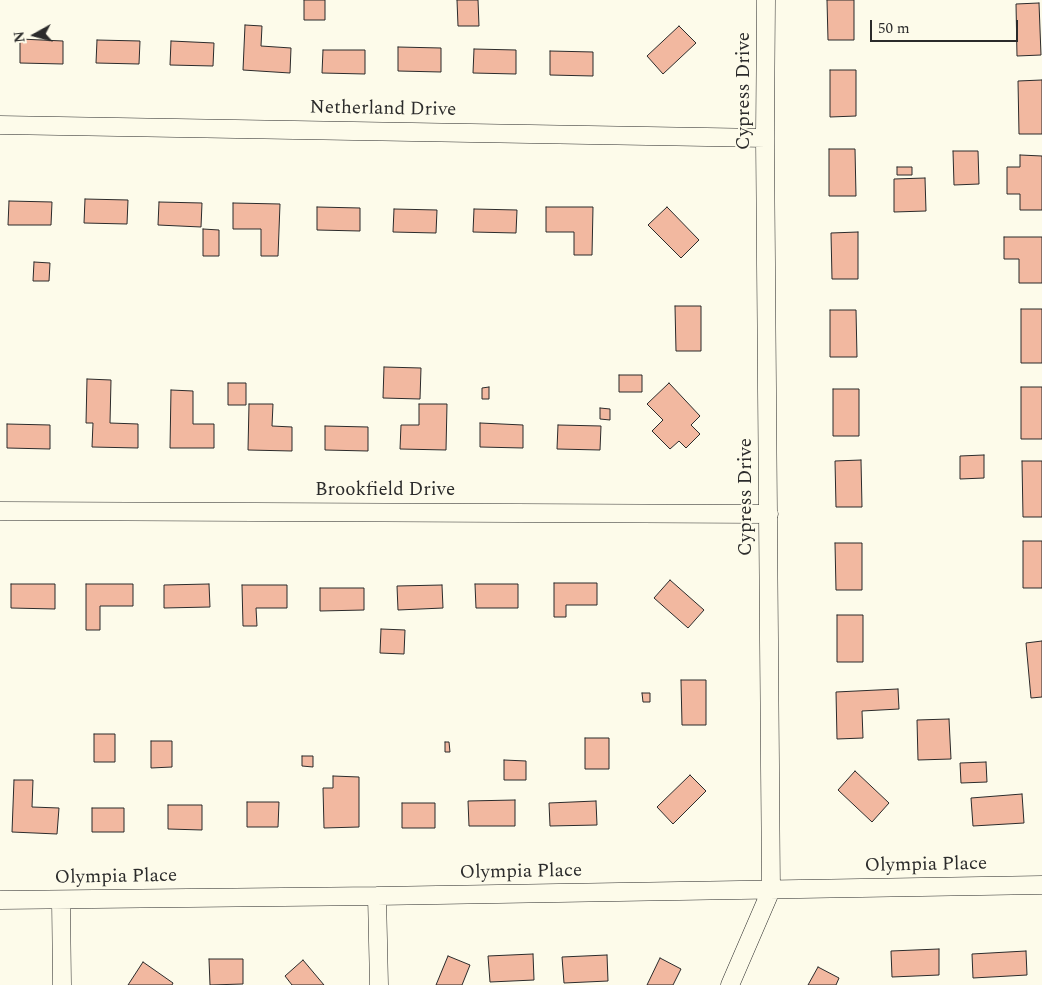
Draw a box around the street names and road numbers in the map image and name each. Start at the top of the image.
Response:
street label: Cypress Drive [734,32,756,150]
street label: Netherland Drive [309,97,457,123]
street label: Cypress Drive [736,438,758,556]
street label: Brookfield Drive [315,480,455,502]
street label: Olympia Place [865,854,987,878]
street label: Olympia Place [460,861,582,885]
street label: Olympia Place [55,866,177,890]

